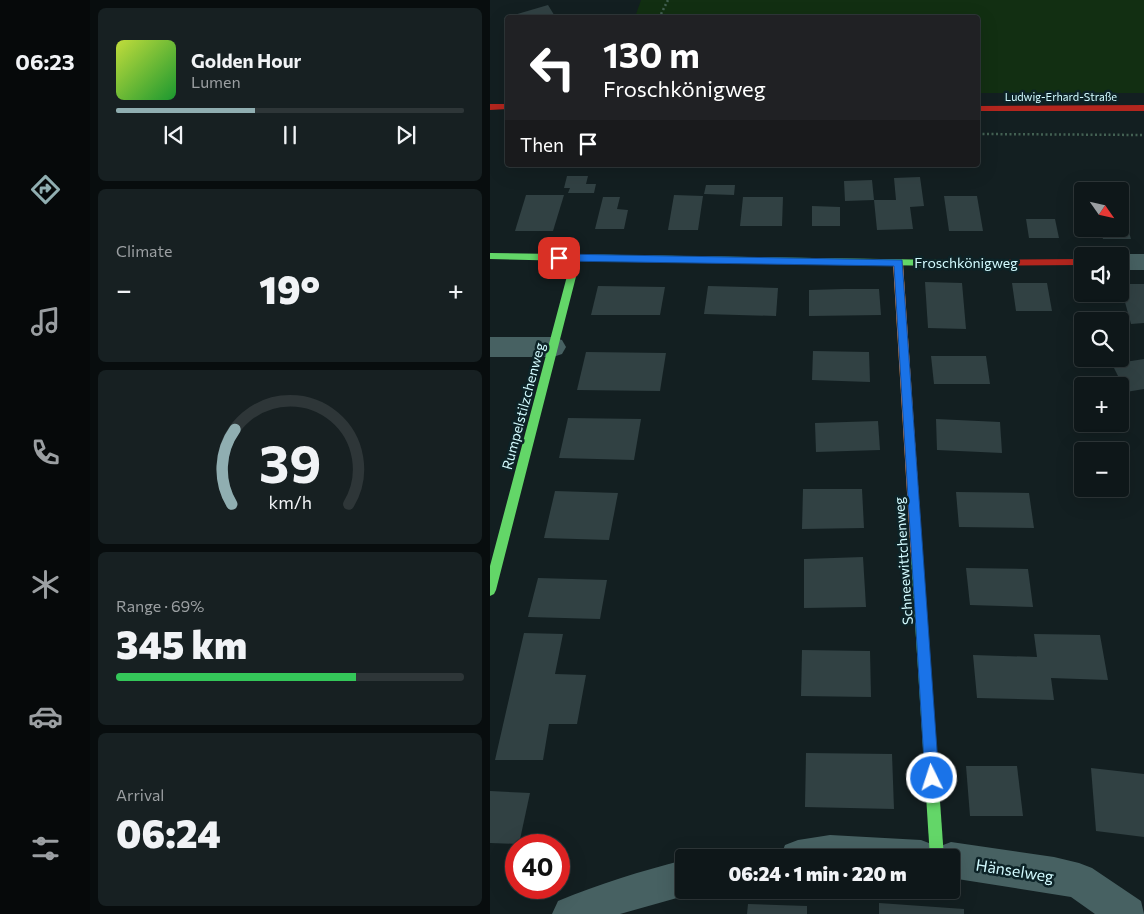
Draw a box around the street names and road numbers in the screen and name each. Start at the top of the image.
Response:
street label: Ludwig-Erhard-Straße [1005,90,1117,103]
street label: Froschkönigweg [914,254,1018,271]
street label: Rumpelstilzchenweg [498,340,548,471]
street label: Schneewittchenweg [890,496,916,625]
street label: Hänselweg [975,854,1056,886]

